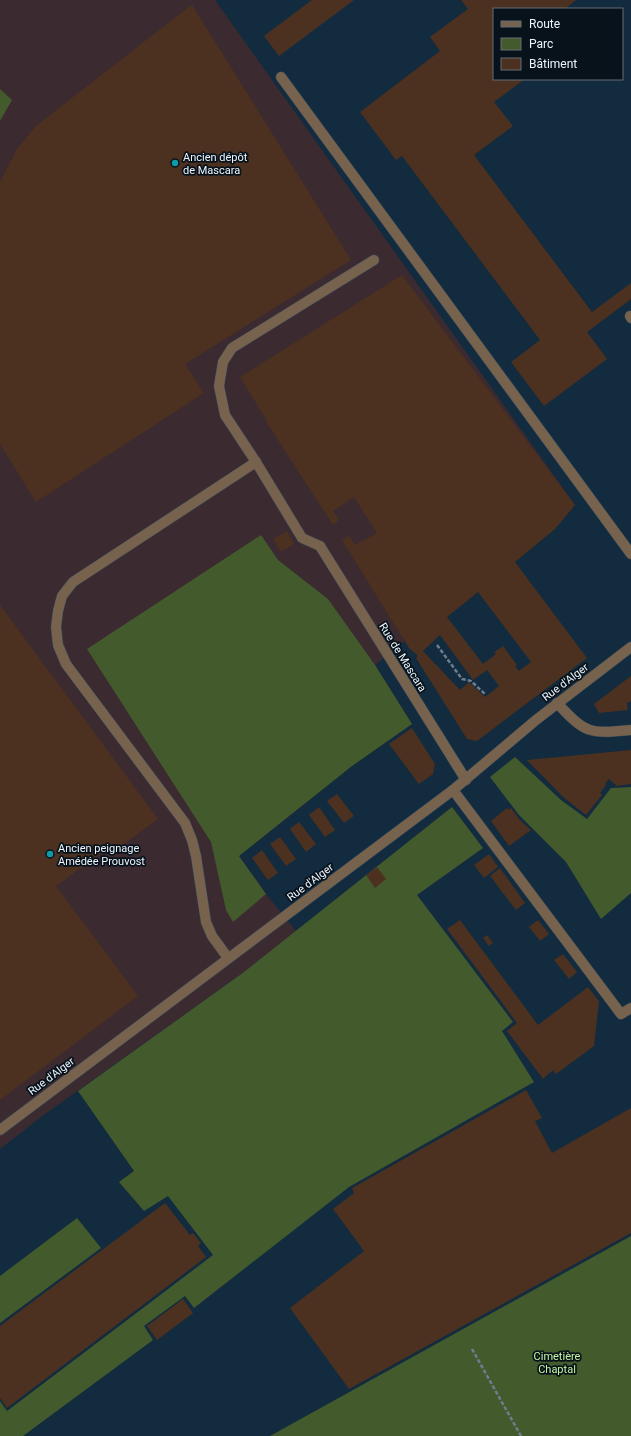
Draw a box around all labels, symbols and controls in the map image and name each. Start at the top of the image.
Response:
legend [493,8,623,80]
text: Route [529,17,560,31]
text: Parc [529,37,553,51]
text: Bâtiment [529,57,577,71]
place label: Ancien dépôt de Mascara [183,151,248,177]
marker: Ancien dépôt de Mascara [170,158,180,168]
street label: Rue de Mascara [376,620,429,694]
street label: Rue d'Alger [540,661,591,704]
place label: Ancien peignage Amédée Prouvost [58,842,145,868]
marker: Ancien peignage Amédée Prouvost [45,849,55,859]
street label: Rue d'Alger [285,861,336,904]
street label: Rue d'Alger [26,1055,77,1098]
park label: Cimetière Chaptal [534,1350,581,1376]

